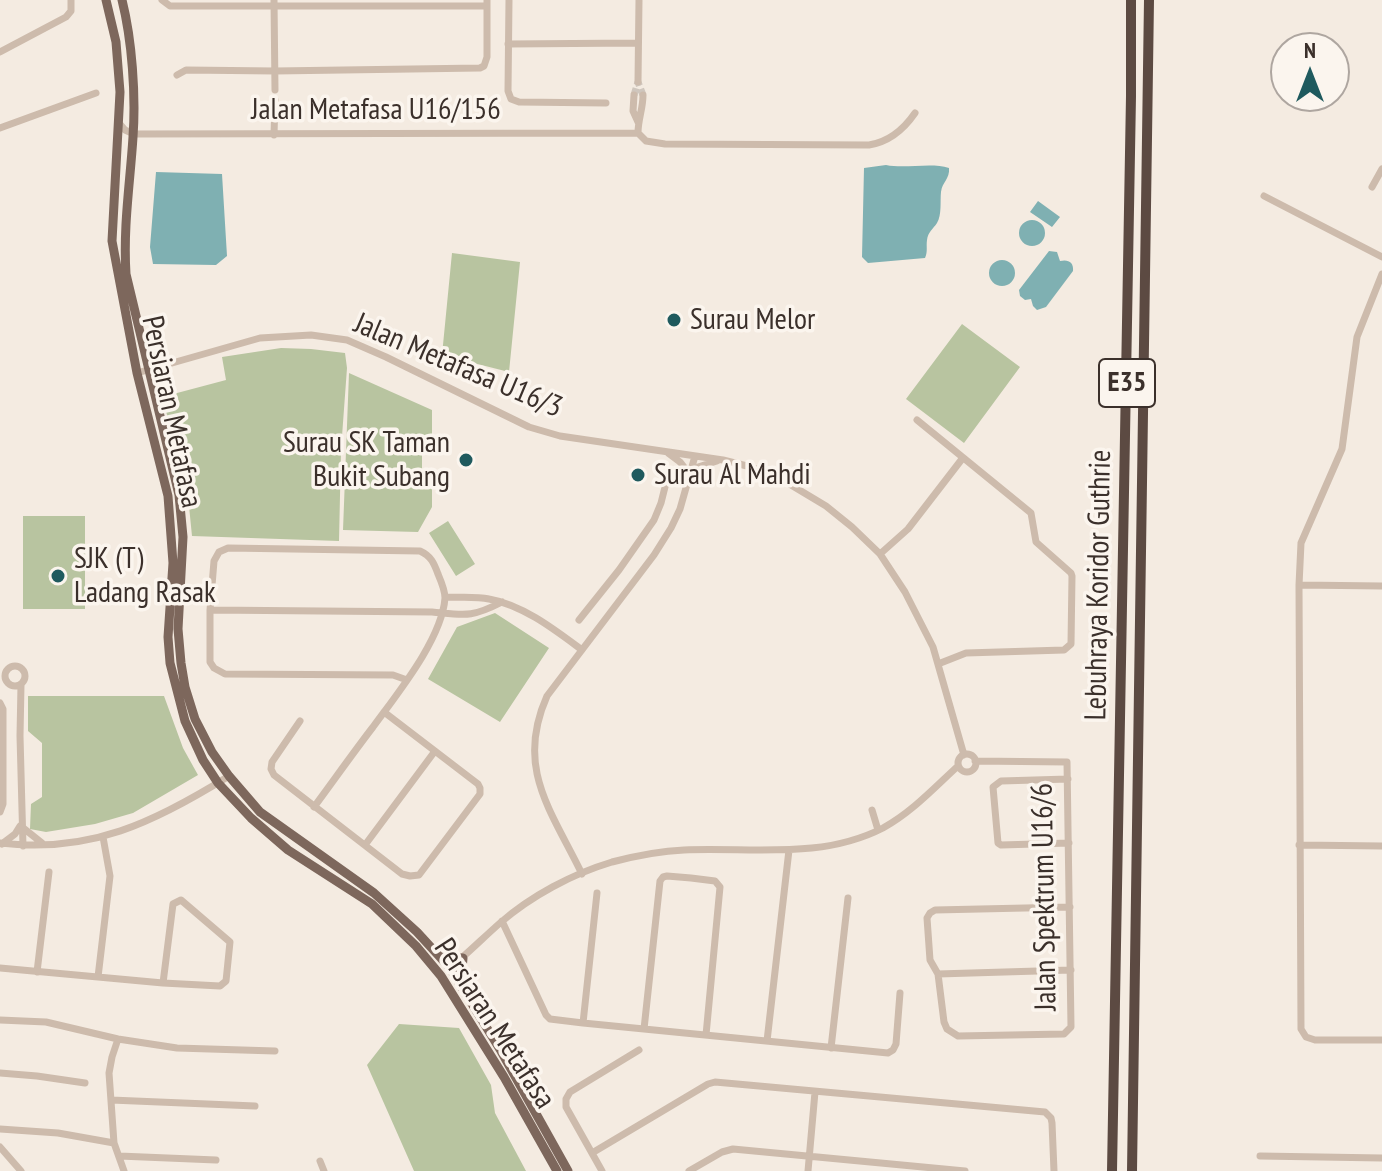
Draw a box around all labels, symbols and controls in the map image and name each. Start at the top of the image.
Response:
north arrow [1270,32,1350,112]
text: N [1304,36,1316,64]
street label: Jalan Metafasa U16/156 [251,92,501,128]
place label: Surau Melor [690,302,815,338]
street label: Jalan Metafasa U16/3 [348,306,568,426]
marker: Surau Melor [665,311,683,329]
street label: Persiaran Metafasa [133,313,209,511]
road number: E35 [1099,359,1155,407]
place label: Surau SK Taman Bukit Subang [283,425,450,496]
street label: Lebuhraya Koridor Guthrie [1079,449,1119,721]
marker: Surau SK Taman Bukit Subang [457,451,475,469]
place label: Surau Al Mahdi [654,457,811,493]
marker: Surau Al Mahdi [629,466,647,484]
place label: SJK (T) Ladang Rasak [74,541,216,612]
marker: SJK (T) Ladang Rasak [49,567,67,585]
street label: Jalan Spektrum U16/6 [1025,783,1065,1011]
street label: Persiaran Metafasa [426,932,562,1116]

